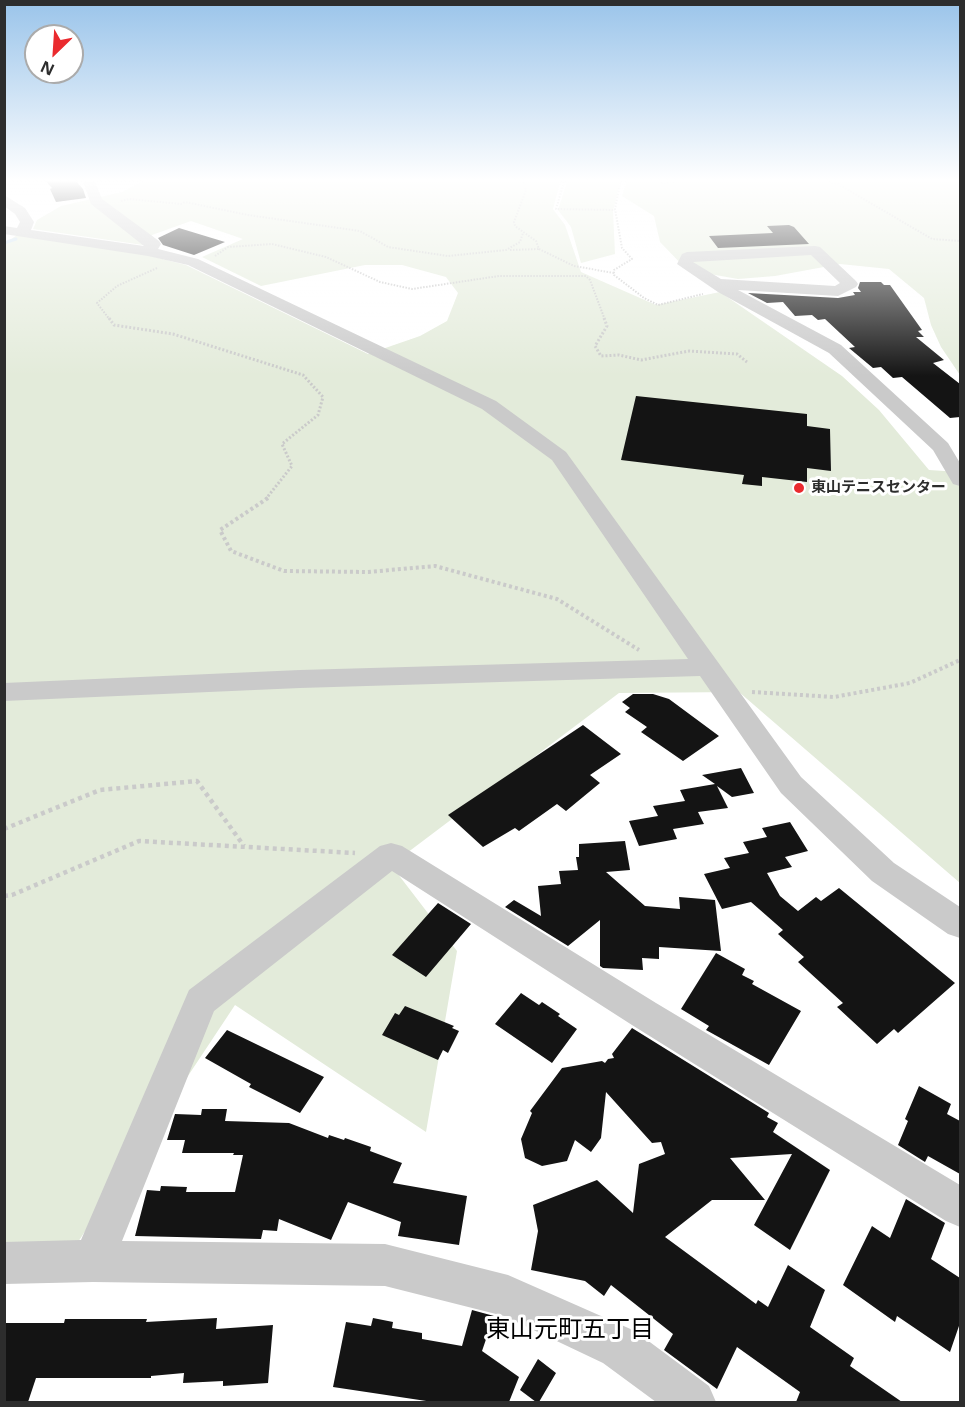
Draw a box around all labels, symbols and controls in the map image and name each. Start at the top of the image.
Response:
north arrow [24,24,84,84]
text: N [37,56,58,81]
place label: 東山テニスセンター [811,479,946,497]
marker: 東山テニスセンター [792,481,806,495]
district label: 東山元町五丁目 [486,1316,654,1344]

